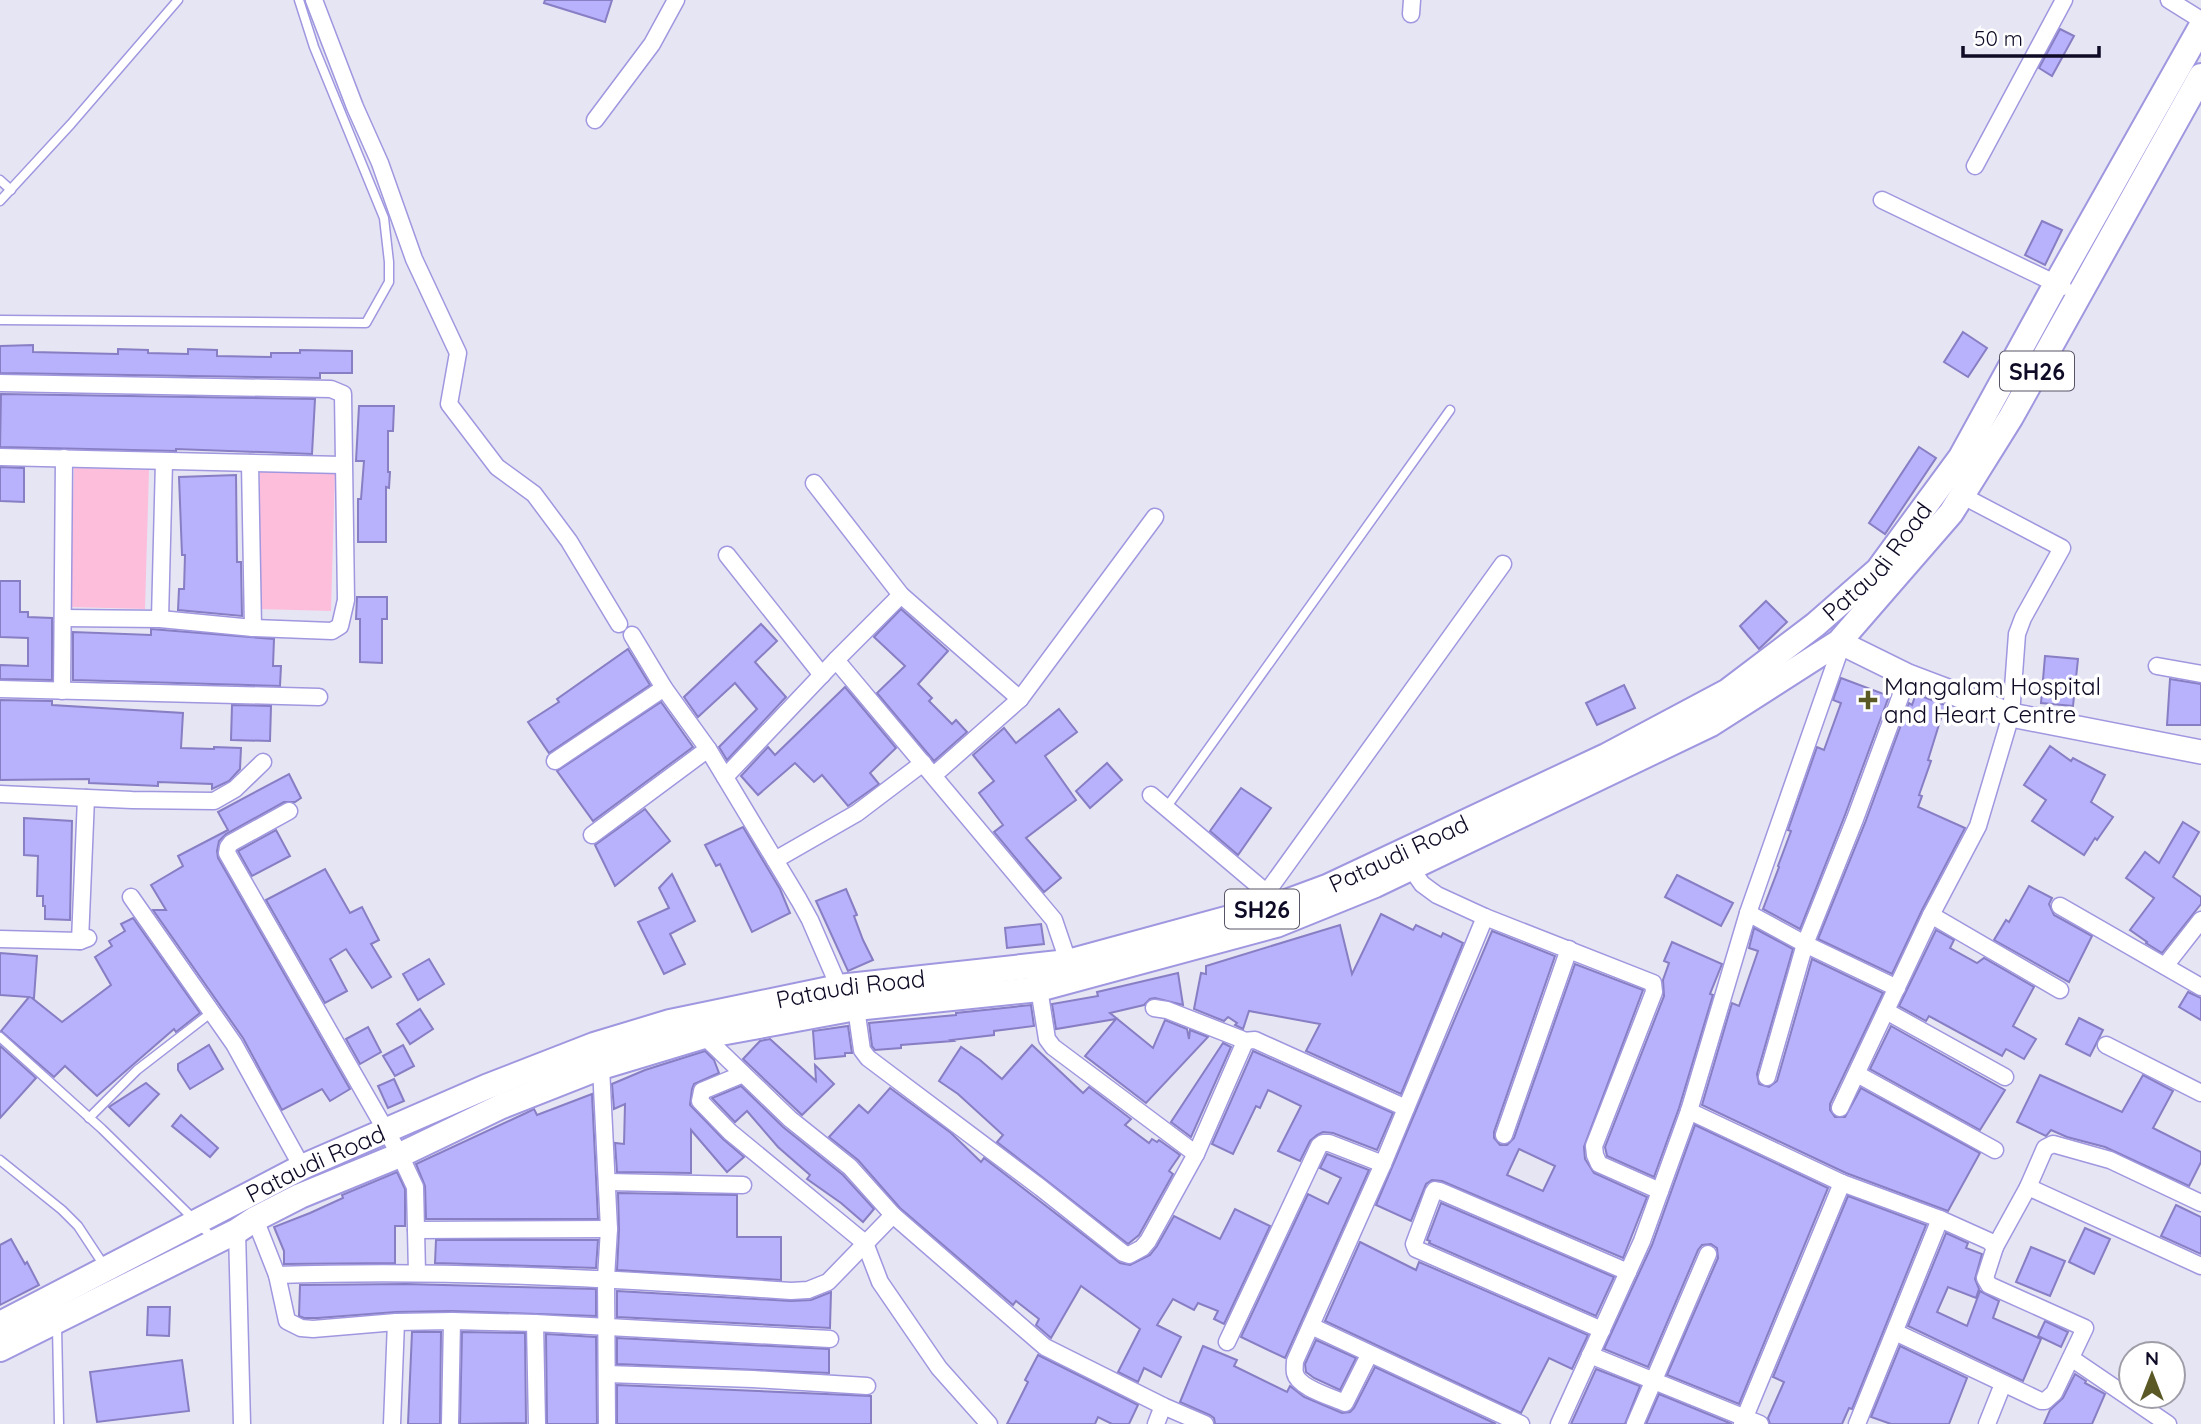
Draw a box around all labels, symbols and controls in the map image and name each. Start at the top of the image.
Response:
scale bar [1963,14,2100,58]
text: 50 m [1974,25,2023,51]
road number: SH26 [2000,352,2074,390]
street label: Pataudi Road [1816,496,1938,627]
place label: Mangalam Hospital and Heart Centre [1884,671,2101,729]
marker: Mangalam Hospital and Heart Centre [1858,690,1878,710]
street label: Pataudi Road [1324,808,1473,899]
road number: SH26 [1225,890,1299,928]
street label: Pataudi Road [773,963,927,1015]
street label: Pataudi Road [240,1118,390,1209]
north arrow [2117,1340,2187,1410]
text: N [2145,1346,2159,1370]

